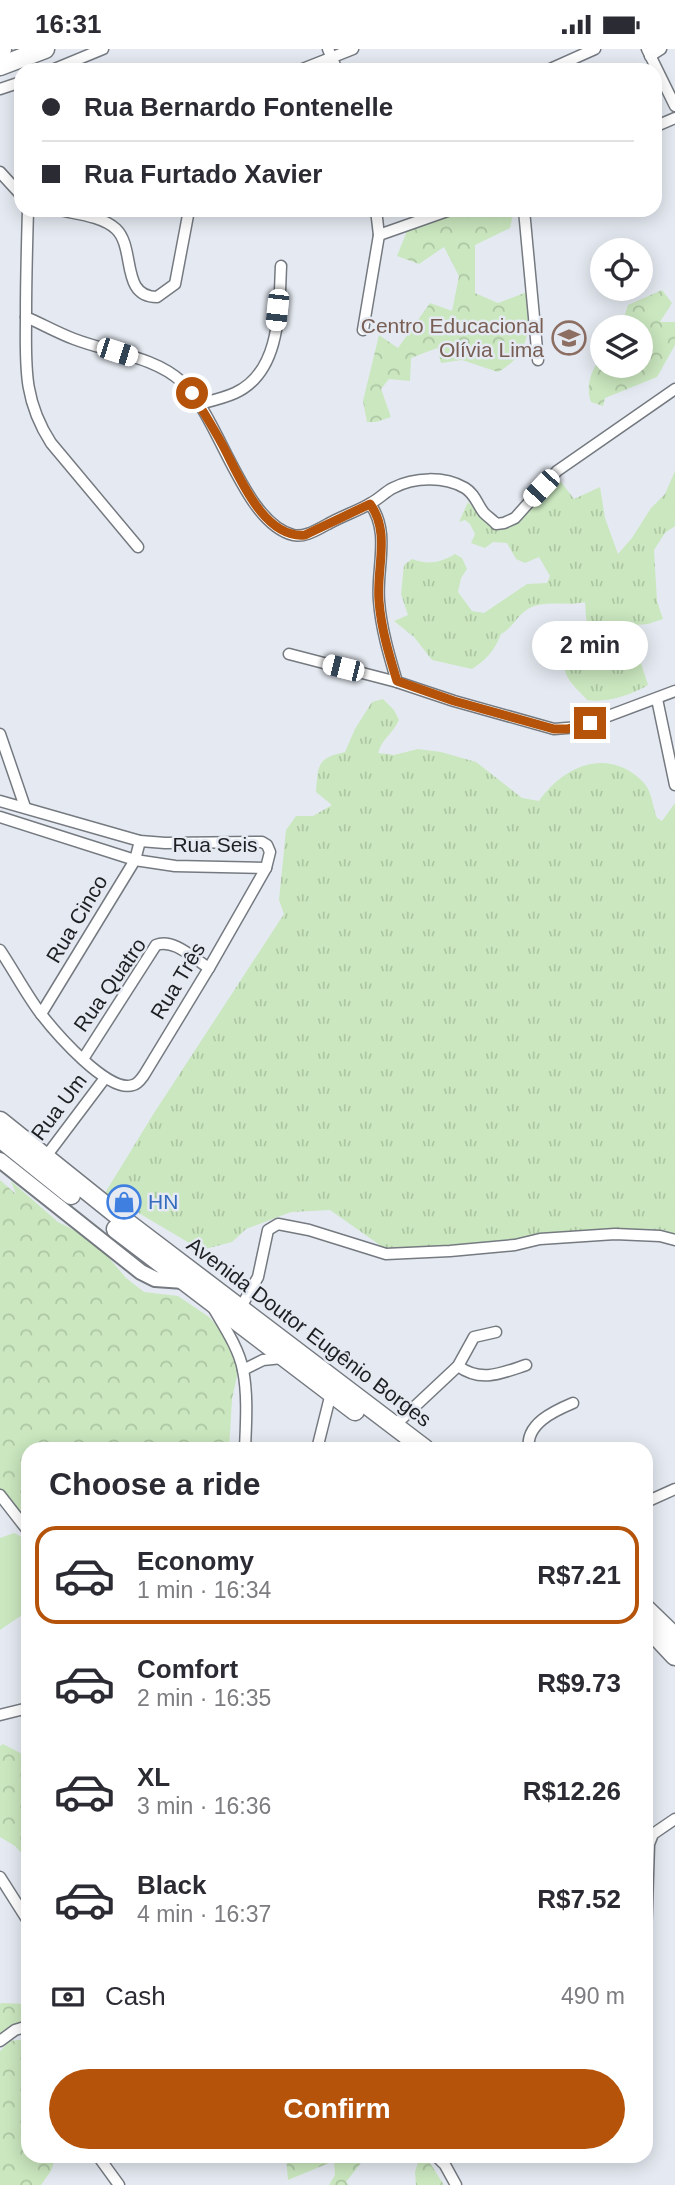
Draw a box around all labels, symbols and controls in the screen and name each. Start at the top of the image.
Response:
text: 16:31 [35,9,102,39]
text: Rua Bernardo Fontenelle [84,92,393,122]
text: Rua Furtado Xavier [84,159,322,189]
map controls [590,238,653,378]
button: locate [590,238,653,301]
car [265,288,290,332]
place label: Centro Educacional Olívia Lima [361,314,544,361]
button: layers [590,315,653,378]
school or university icon: Centro Educacional Olívia Lima [550,319,588,357]
car [94,336,141,368]
route start [176,377,208,409]
car [519,465,564,511]
callout: 2 min [532,621,648,671]
text: 2 min [560,632,620,658]
car [321,653,366,683]
route end [574,707,606,739]
street label: Rua Seis [172,833,258,856]
street label: Rua Cinco [41,871,112,967]
street label: Rua Quatro [69,934,150,1036]
street label: Rua Três [146,938,209,1023]
street label: Rua Um [26,1069,91,1144]
shop icon: HN [105,1183,143,1221]
place label: HN [148,1190,178,1213]
street label: Avenida Doutor Eugênio Borges [183,1232,436,1431]
text: Choose a ride [49,1466,261,1502]
icon: car [53,1544,116,1607]
text: Economy [137,1546,254,1576]
text: R$7.21 [537,1560,621,1590]
text: 1 min · 16:34 [137,1577,271,1603]
icon: car [53,1652,116,1715]
text: Comfort [137,1654,238,1684]
text: R$9.73 [537,1668,621,1698]
text: 2 min · 16:35 [137,1685,271,1711]
icon: car [53,1760,116,1823]
text: XL [137,1762,170,1792]
text: R$12.26 [523,1776,621,1806]
text: 3 min · 16:36 [137,1793,271,1819]
icon: car [53,1868,116,1931]
text: Black [137,1870,206,1900]
text: R$7.52 [537,1884,621,1914]
text: 4 min · 16:37 [137,1901,271,1927]
icon: cash [49,1978,87,2016]
text: Cash [105,1981,166,2011]
text: 490 m [561,1983,625,2009]
button: Confirm [49,2069,625,2149]

